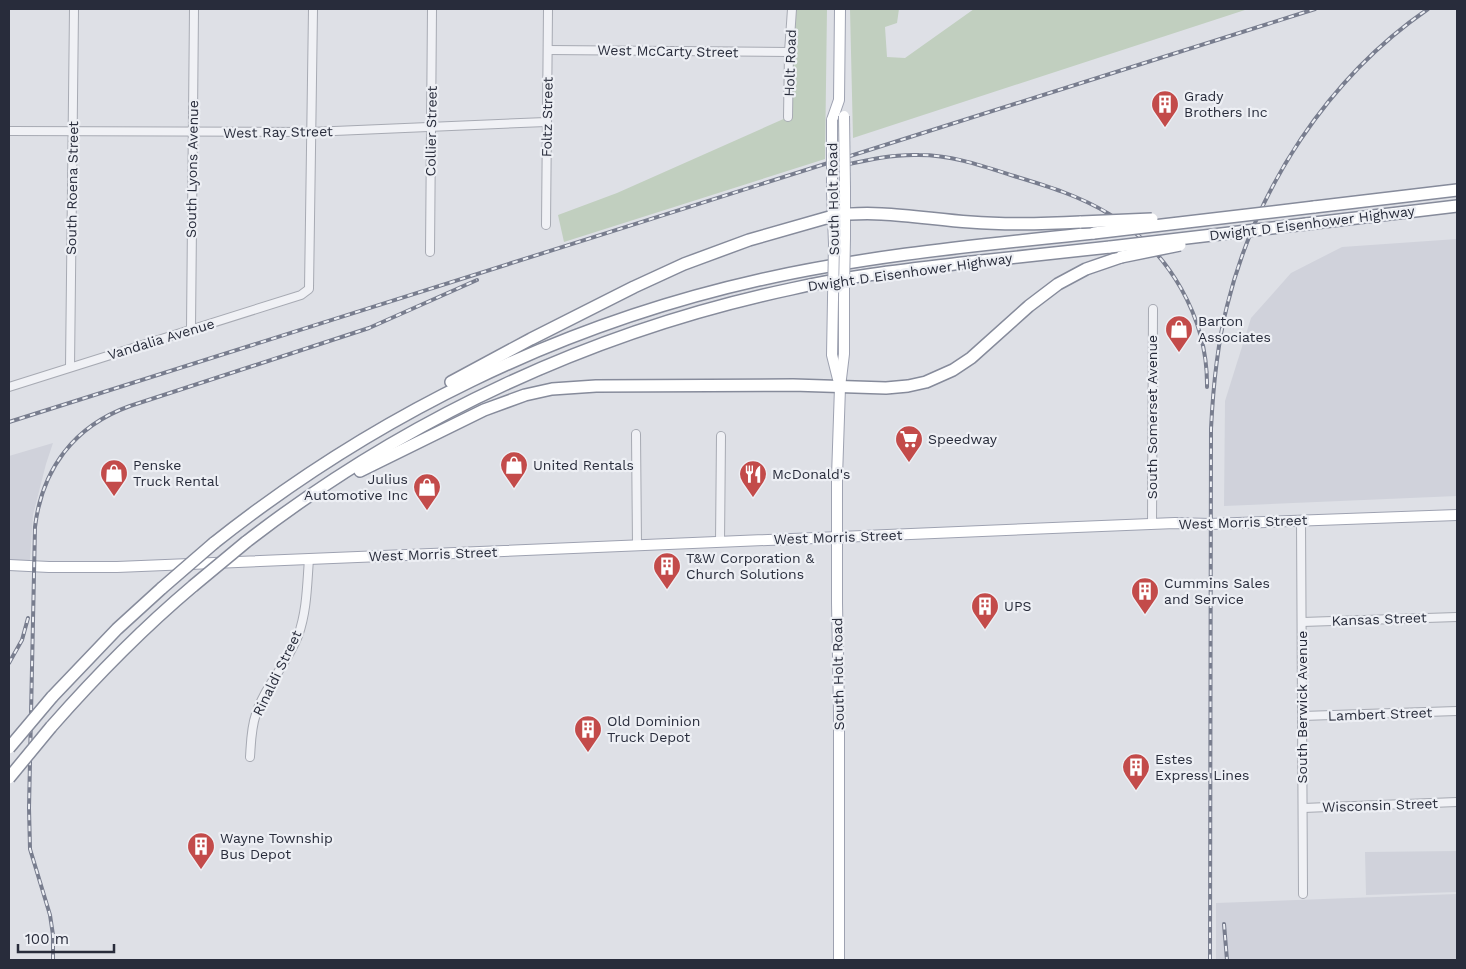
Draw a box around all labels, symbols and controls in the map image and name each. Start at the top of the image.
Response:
street label: Holt Road [781,29,799,97]
street label: West McCarty Street [597,42,739,60]
street label: Foltz Street [538,77,556,157]
street label: Collier Street [422,85,440,176]
place label: Grady Brothers Inc [1184,88,1268,120]
building icon: Grady Brothers Inc [1150,89,1180,128]
street label: South Lyons Avenue [183,100,201,238]
street label: South Roena Street [63,121,81,255]
street label: West Ray Street [223,123,333,141]
street label: South Holt Road [824,143,842,255]
street label: Dwight D Eisenhower Highway [1209,202,1416,244]
street label: Dwight D Eisenhower Highway [807,250,1014,294]
place label: Barton Associates [1198,313,1271,345]
shop icon: Barton Associates [1164,314,1194,353]
street label: Vandalia Avenue [106,315,216,363]
street label: South Somerset Avenue [1144,335,1160,499]
supermarket icon: Speedway [894,424,924,463]
place label: Speedway [928,431,998,447]
shop icon: United Rentals [499,450,529,489]
place label: Penske Truck Rental [133,457,220,489]
place label: United Rentals [533,457,634,473]
shop icon: Penske Truck Rental [99,458,129,497]
restaurant icon: McDonald's [738,459,768,498]
place label: McDonald's [772,466,850,482]
place label: Julius Automotive Inc [304,471,408,503]
shop icon: Julius Automotive Inc [412,472,442,511]
street label: West Morris Street [1178,512,1308,532]
street label: West Morris Street [773,527,903,547]
street label: West Morris Street [368,544,498,564]
place label: T&W Corporation & Church Solutions [686,550,814,582]
building icon: T&W Corporation & Church Solutions [652,551,682,590]
place label: Cummins Sales and Service [1164,575,1270,607]
building icon: Cummins Sales and Service [1130,576,1160,615]
building icon: UPS [970,591,1000,630]
place label: UPS [1004,598,1031,614]
street label: Kansas Street [1331,609,1427,629]
street label: South Holt Road [829,618,847,730]
street label: Rinaldi Street [249,627,305,718]
street label: South Berwick Avenue [1294,631,1310,783]
street label: Lambert Street [1327,704,1433,724]
place label: Old Dominion Truck Depot [607,713,700,745]
building icon: Old Dominion Truck Depot [573,714,603,753]
place label: Estes Express Lines [1155,751,1250,783]
building icon: Estes Express Lines [1121,752,1151,791]
street label: Wisconsin Street [1322,795,1438,815]
place label: Wayne Township Bus Depot [220,830,333,862]
building icon: Wayne Township Bus Depot [186,831,216,870]
scale bar [18,922,114,954]
text: 100 m [25,930,69,948]

